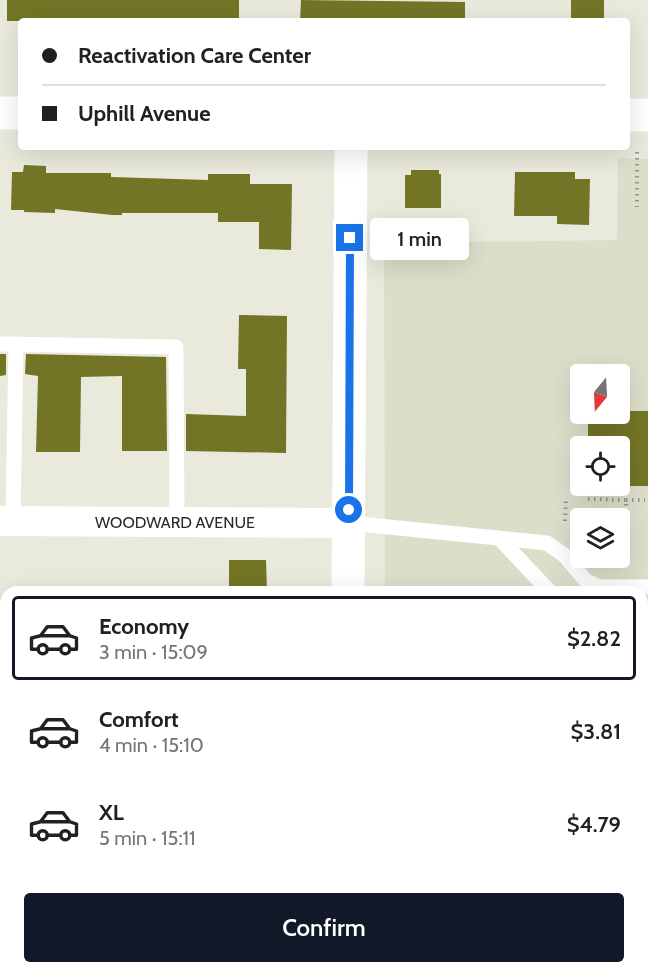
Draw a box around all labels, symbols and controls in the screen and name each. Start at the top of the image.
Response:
text: Reactivation Care Center [78,42,311,69]
text: Uphill Avenue [78,100,211,127]
callout: 1 min [371,217,470,259]
route end [336,224,363,251]
text: 1 min [397,227,442,251]
north arrow [570,364,630,424]
map controls [570,364,630,568]
button: locate [570,436,630,496]
route start [335,496,362,523]
button: layers [570,508,630,568]
street label: WOODWARD AVENUE [95,513,255,532]
icon: car [27,611,81,665]
text: Economy [99,613,189,640]
text: $2.82 [567,625,621,652]
text: 3 min · 15:09 [99,640,208,664]
icon: car [27,704,81,758]
text: Comfort [99,706,178,733]
text: $3.81 [570,718,621,745]
text: 4 min · 15:10 [99,733,204,757]
icon: car [27,797,81,851]
text: XL [99,799,124,826]
text: $4.79 [567,811,621,838]
text: 5 min · 15:11 [99,826,196,850]
button: Confirm [24,893,624,962]

